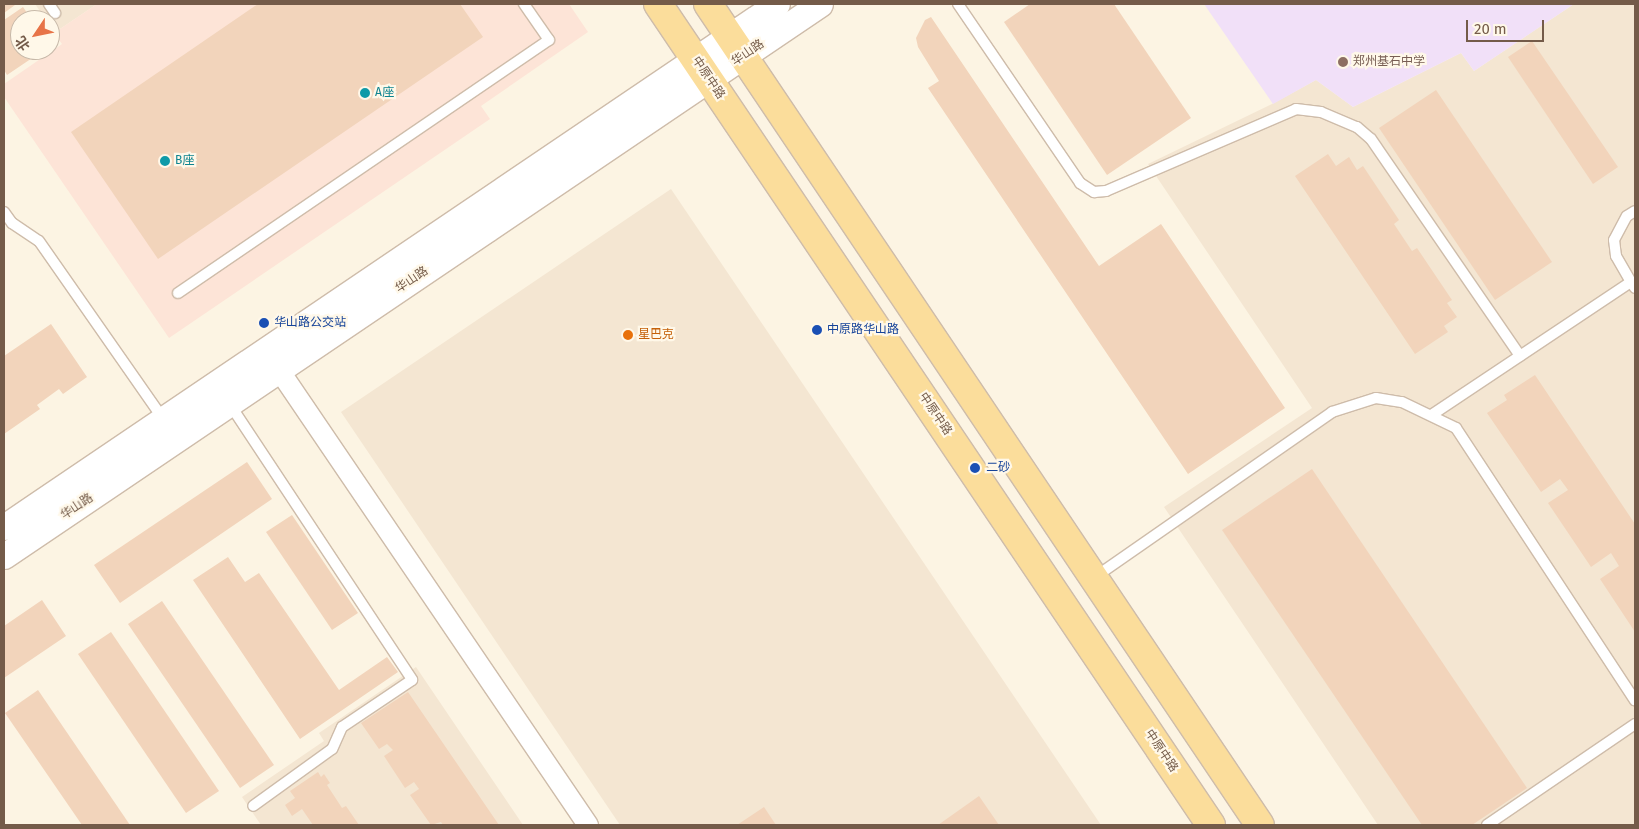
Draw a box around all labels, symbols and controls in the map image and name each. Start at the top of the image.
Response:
north arrow [10,10,60,60]
scale bar [1469,10,1546,42]
text: 20 m [1474,20,1507,38]
text: 北 [12,33,34,54]
street label: 华山路 [729,37,767,69]
street label: 中原中路 [689,54,727,102]
place label: 郑州基石中学 [1353,55,1425,69]
marker: 郑州基石中学 [1337,56,1349,68]
place label: A座 [375,86,394,100]
marker: A座 [359,87,371,99]
place label: B座 [175,154,194,168]
marker: B座 [159,155,171,167]
street label: 华山路 [393,264,431,296]
place label: 华山路公交站 [274,316,346,330]
marker: 华山路公交站 [258,317,270,329]
place label: 中原路华山路 [827,323,899,337]
marker: 中原路华山路 [811,324,823,336]
place label: 星巴克 [638,328,674,342]
marker: 星巴克 [622,329,634,341]
street label: 中原中路 [916,390,954,438]
marker: 二砂 [968,461,982,475]
place label: 二砂 [986,461,1010,475]
street label: 华山路 [58,491,96,523]
street label: 中原中路 [1142,727,1180,775]

